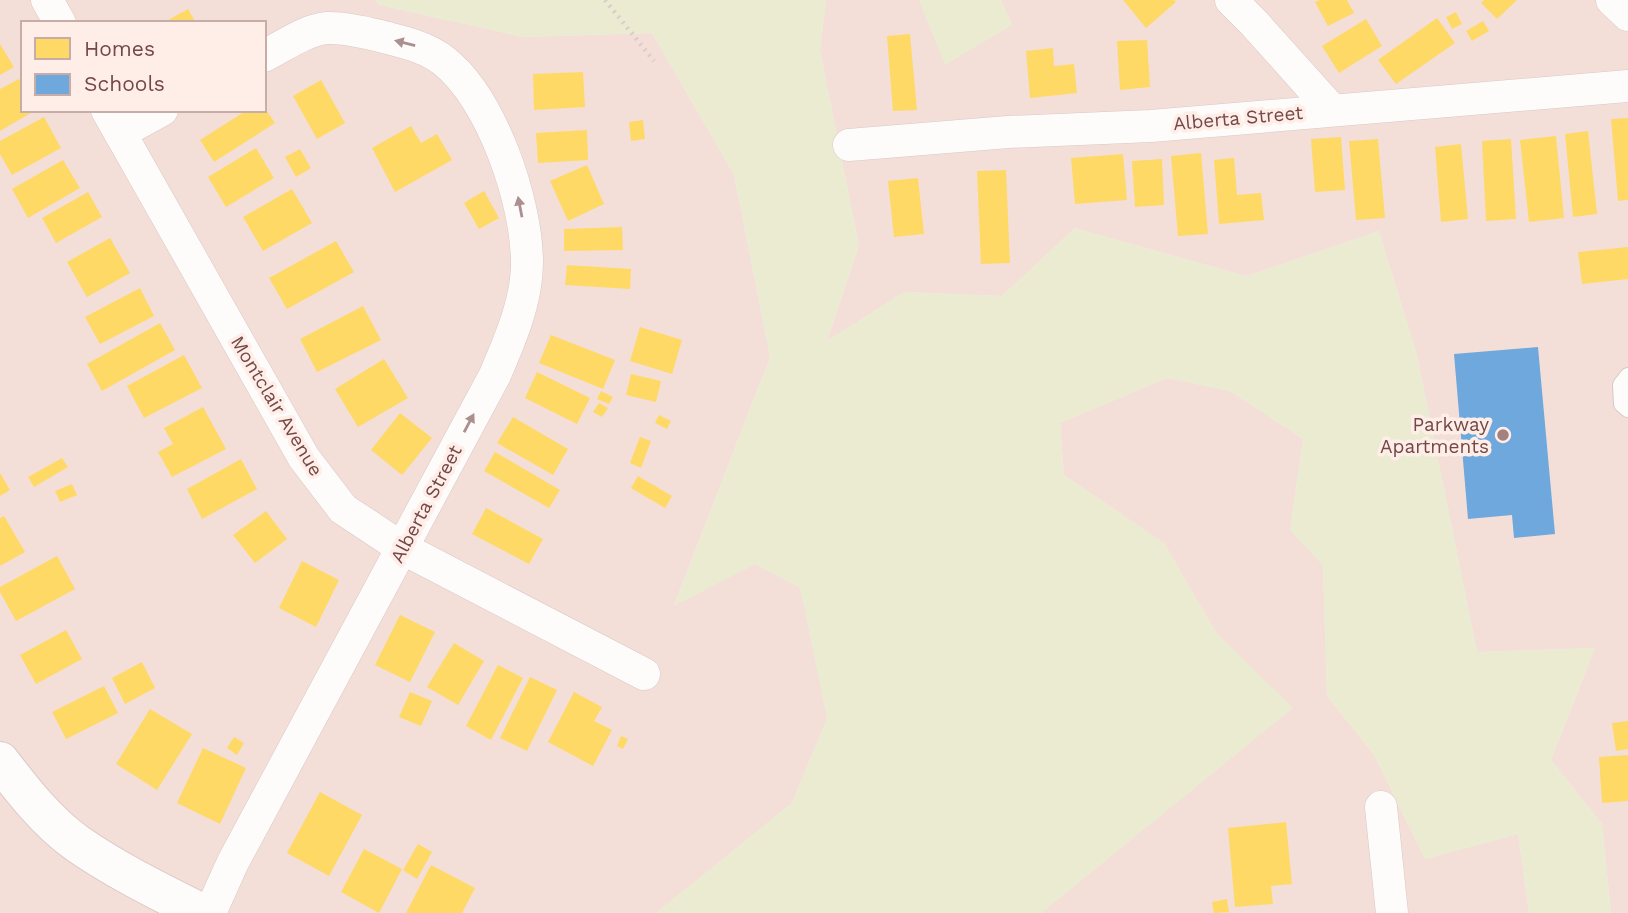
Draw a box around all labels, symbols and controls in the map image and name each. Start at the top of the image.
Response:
legend [21,21,266,112]
text: Homes [84,36,155,61]
one-way arrow [394,37,416,48]
text: Schools [84,71,165,96]
street label: Alberta Street [1172,101,1304,135]
one-way arrow [514,196,525,218]
street label: Montclair Avenue [226,332,328,480]
one-way arrow [464,413,475,433]
place label: Parkway Apartments [1380,413,1489,458]
marker: Parkway Apartments [1495,427,1511,443]
street label: Alberta Street [385,441,467,567]

